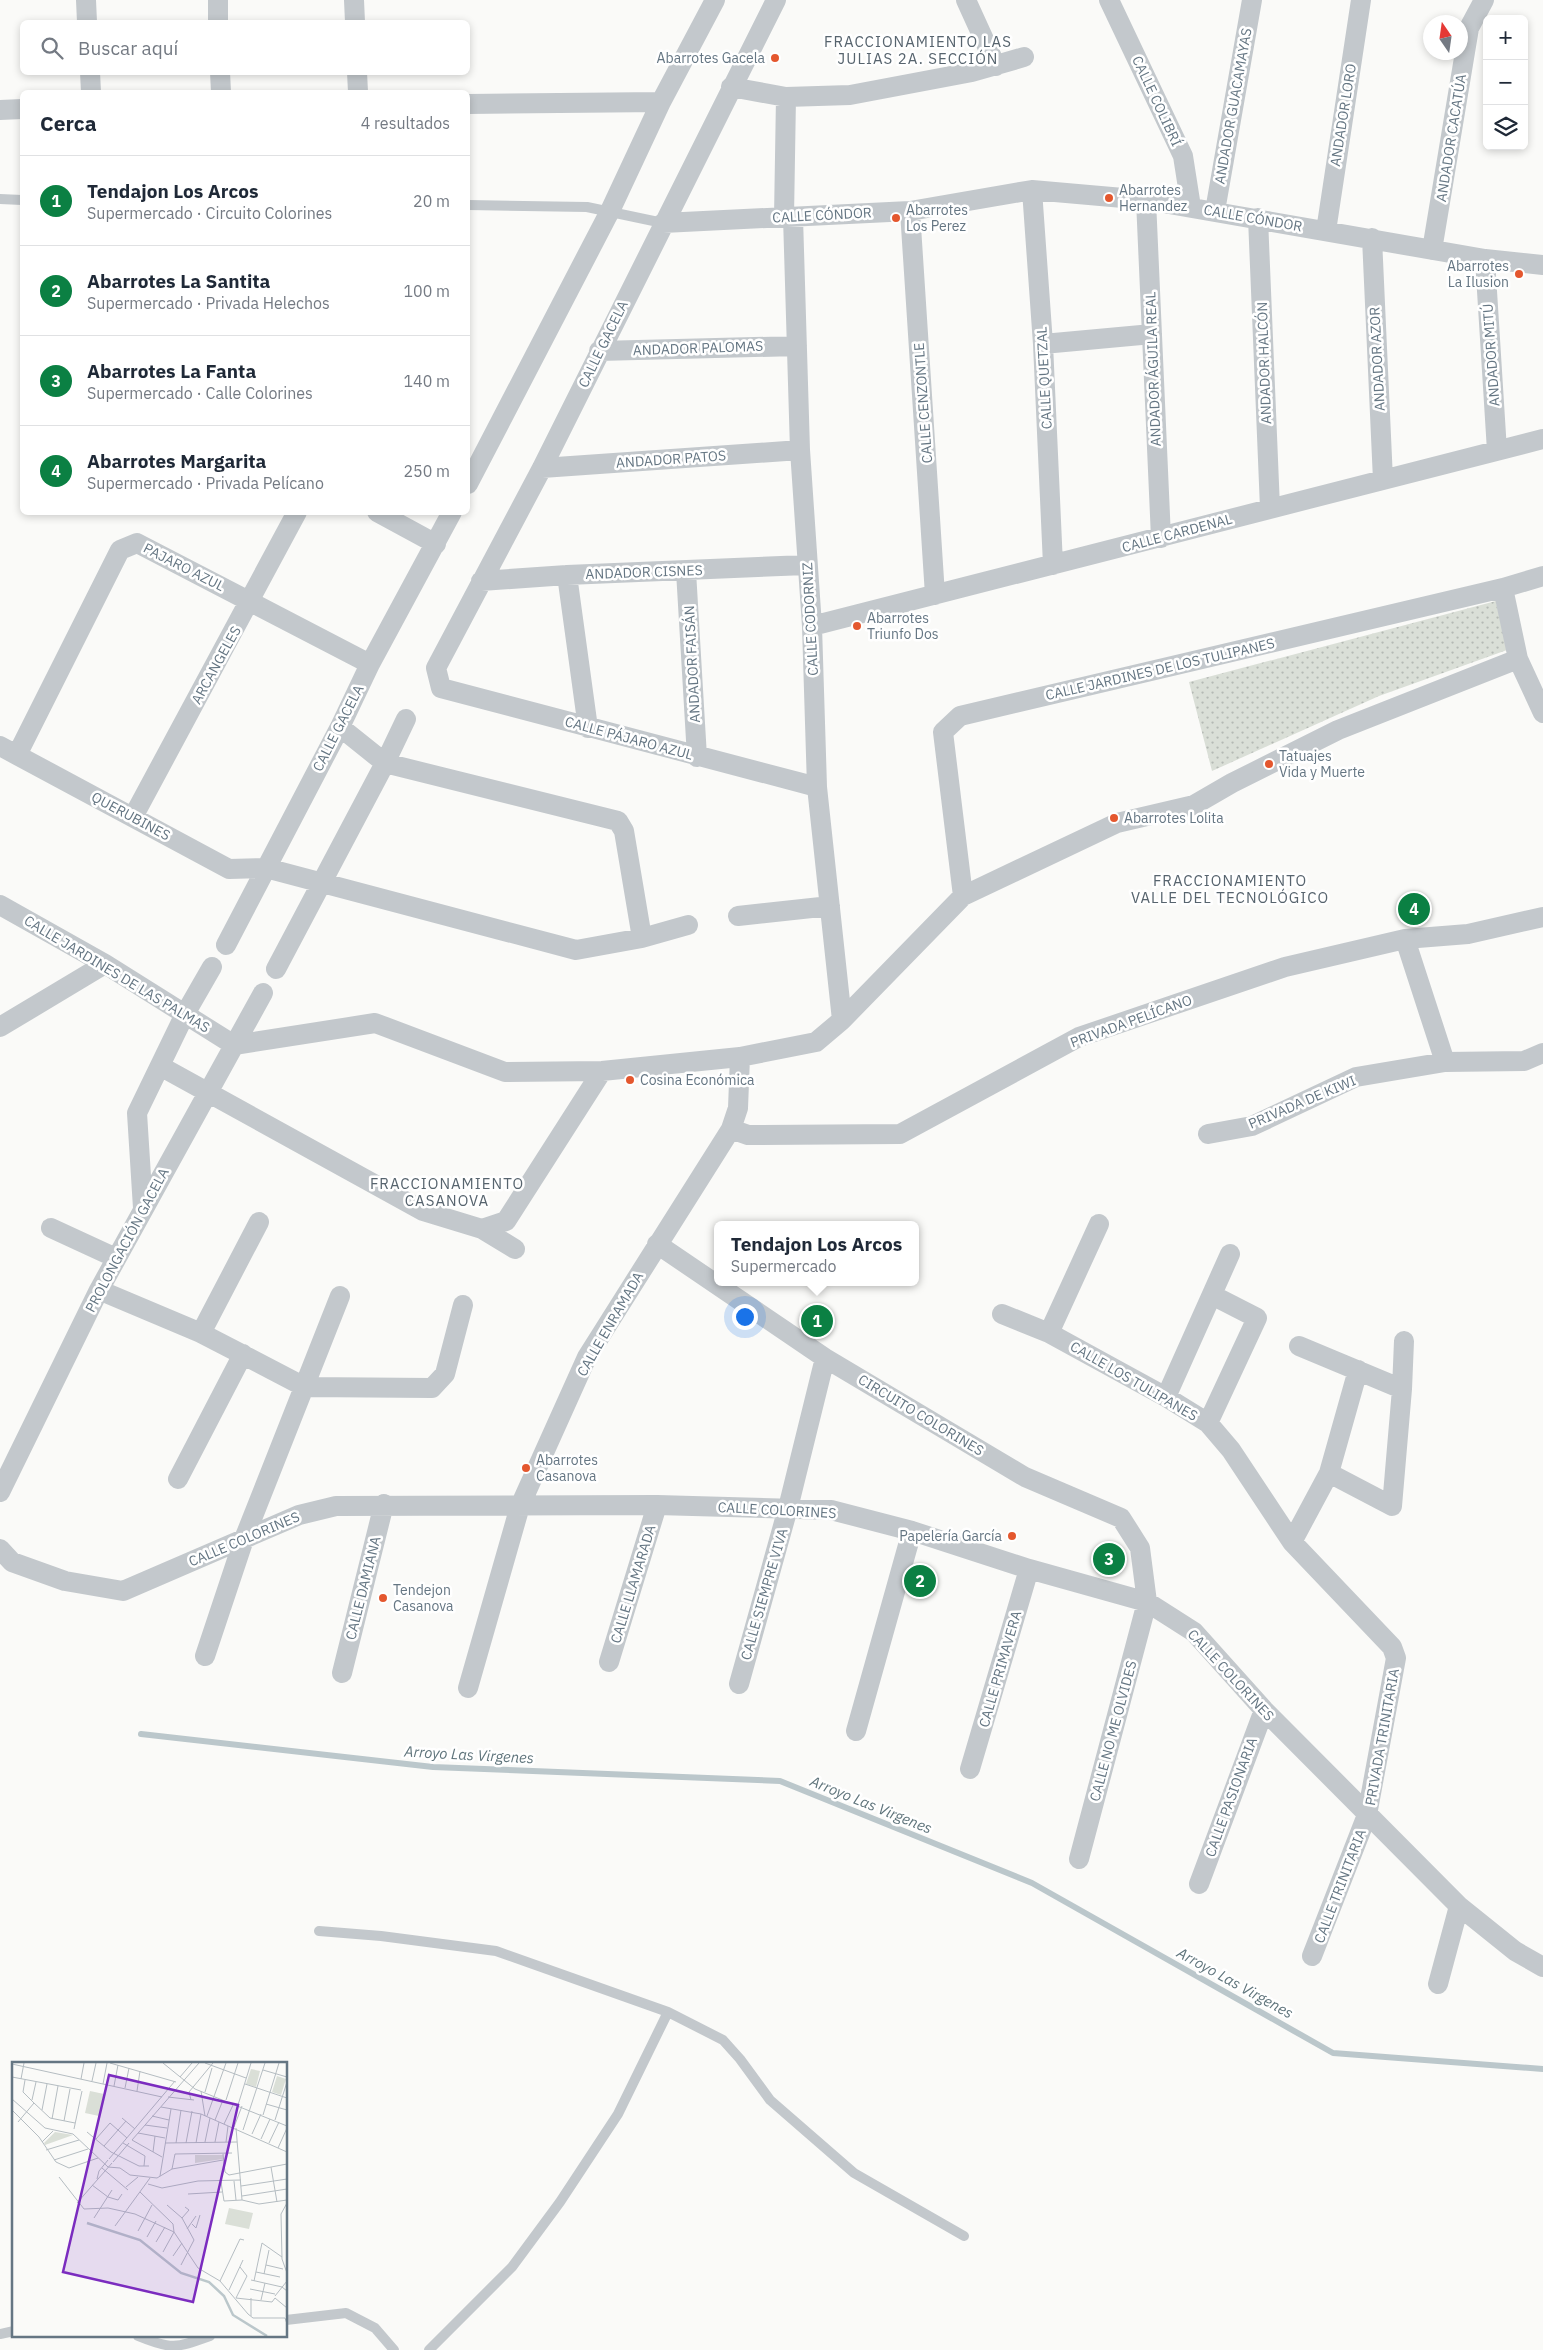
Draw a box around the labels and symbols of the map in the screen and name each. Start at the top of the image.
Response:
north arrow [1423,15,1468,60]
street label: ANDADOR GUACAMAYAS [1210,26,1256,186]
district label: FRACCIONAMIENTO LAS JULIAS 2A. SECCIÓN [824,32,1012,68]
place label: Abarrotes Gacela [657,49,766,67]
marker: Abarrotes Gacela [769,52,781,64]
street label: CALLE COLIBRÍ [1128,52,1187,149]
street label: ANDADOR LORO [1326,62,1360,168]
street label: ANDADOR CACATÚA [1431,73,1470,203]
place label: Abarrotes Hernandez [1119,181,1188,215]
marker: Abarrotes Hernandez [1103,192,1115,204]
street label: CALLE CÓNDOR [1202,199,1304,236]
place label: Abarrotes Los Perez [906,201,968,235]
street label: CALLE CÓNDOR [772,202,872,227]
marker: Abarrotes Los Perez [890,212,902,224]
place label: Abarrotes La Ilusion [1447,257,1509,291]
marker: Abarrotes La Ilusion [1513,268,1525,280]
street label: ANDADOR ÁGUILA REAL [1140,291,1165,447]
street label: CALLE GACELA [574,297,632,391]
street label: ANDADOR HALCÓN [1252,302,1275,425]
street label: ANDADOR MITÚ [1477,303,1504,407]
street label: ANDADOR AZOR [1365,306,1389,412]
street label: CALLE QUETZAL [1032,326,1056,430]
street label: ANDADOR PALOMAS [632,337,764,359]
street label: CALLE CENZONTLE [910,342,936,464]
street label: ANDADOR PATOS [615,446,727,472]
street label: CALLE CARDENAL [1120,510,1234,556]
street label: PAJARO AZUL [140,539,228,595]
street label: ANDADOR CISNES [585,561,703,583]
street label: CALLE CODORNIZ [798,562,822,676]
street label: ANDADOR FAISÁN [679,605,704,723]
place label: Abarrotes Triunfo Dos [867,609,939,643]
marker: Abarrotes Triunfo Dos [851,620,863,632]
street label: ARCANGELES [187,623,245,707]
street label: CALLE JARDINES DE LOS TULIPANES [1044,634,1276,704]
street label: CALLE GACELA [308,682,368,774]
street label: CALLE PÁJARO AZUL [563,711,695,764]
place label: Tatuajes Vida y Muerte [1279,747,1365,781]
marker: Tatuajes Vida y Muerte [1263,758,1275,770]
street label: QUERUBINES [88,788,174,844]
place label: Abarrotes Lolita [1124,809,1224,827]
marker: Abarrotes Lolita [1108,812,1120,824]
district label: FRACCIONAMIENTO VALLE DEL TECNOLÓGICO [1131,871,1329,907]
pin: 4 [1398,890,1430,928]
street label: CALLE JARDINES DE LAS PALMAS [21,911,213,1037]
street label: PRIVADA PELÍCANO [1067,990,1194,1051]
place label: Cosina Económica [640,1071,755,1089]
street label: PRIVADA DE KIWI [1246,1071,1358,1133]
marker: Cosina Económica [624,1074,636,1086]
street label: PROLONGACIÓN GACELA [80,1164,173,1315]
district label: FRACCIONAMIENTO CASANOVA [370,1174,524,1210]
street label: CALLE ENRAMADA [573,1269,647,1379]
pin: 1 [801,1302,833,1340]
your location [732,1304,758,1330]
street label: CALLE LOS TULIPANES [1067,1337,1201,1425]
street label: CIRCUITO COLORINES [855,1370,987,1460]
place label: Abarrotes Casanova [536,1451,598,1485]
marker: Abarrotes Casanova [520,1462,532,1474]
street label: CALLE COLORINES [717,1498,837,1522]
street label: CALLE COLORINES [186,1507,302,1571]
street label: CALLE LLAMARADA [606,1523,660,1645]
street label: CALLE SIEMPRE VIVA [737,1526,791,1662]
place label: Papelería García [899,1527,1003,1545]
marker: Papelería García [1006,1530,1018,1542]
street label: CALLE DAMIANA [341,1534,385,1642]
pin: 3 [1093,1540,1125,1578]
pin: 2 [904,1562,936,1600]
place label: Tendejon Casanova [393,1581,454,1615]
marker: Tendejon Casanova [377,1592,389,1604]
street label: CALLE PRIMAVERA [975,1609,1025,1729]
street label: CALLE COLORINES [1184,1625,1278,1725]
street label: CALLE NO ME OLVIDES [1086,1659,1140,1803]
street label: PRIVADA TRINITARIA [1361,1667,1403,1807]
street label: CALLE PASIONARIA [1201,1735,1261,1859]
water label: Arroyo Las Virgenes [403,1742,534,1767]
water label: Arroyo Las Virgenes [806,1771,935,1838]
street label: CALLE TRINITARIA [1310,1826,1370,1946]
water label: Arroyo Las Virgenes [1173,1942,1297,2022]
inset map [12,2062,288,2338]

